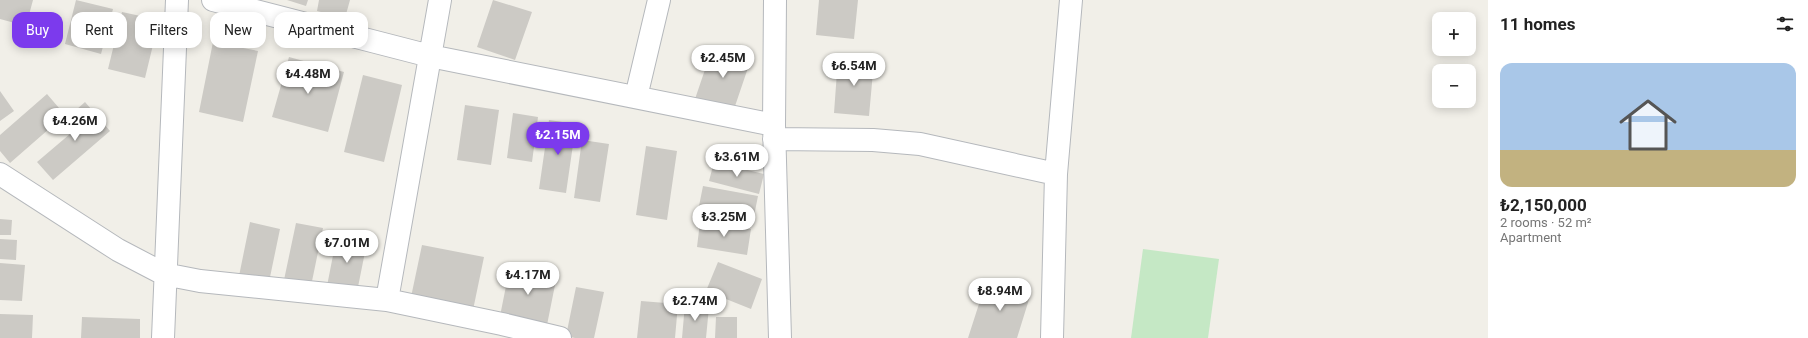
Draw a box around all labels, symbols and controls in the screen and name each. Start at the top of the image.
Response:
chip: Buy [12,12,63,48]
chip: Rent [71,12,127,48]
chip: Filters [135,12,202,48]
chip: New [210,12,266,48]
chip: Apartment [274,12,368,48]
map controls [1432,12,1476,108]
button: + [1432,12,1476,56]
icon: filters [1774,13,1796,35]
text: 11 homes [1500,14,1576,34]
pin: ₺2.45M [690,45,756,79]
text: ₺2.45M [700,50,746,65]
pin: ₺6.54M [821,53,887,87]
text: ₺6.54M [831,58,877,73]
pin: ₺4.48M [275,61,341,95]
button: − [1432,64,1476,108]
text: ₺4.48M [285,66,331,81]
icon: home [1612,89,1684,161]
pin: ₺4.26M [42,108,108,142]
text: ₺4.26M [52,113,98,128]
pin: ₺2.15M [525,122,591,156]
text: ₺2.15M [535,127,581,142]
pin: ₺3.61M [704,144,770,178]
text: ₺3.61M [714,149,760,164]
text: ₺2,150,000 [1500,195,1587,215]
pin: ₺3.25M [691,204,757,238]
text: ₺3.25M [701,209,747,224]
text: 2 rooms · 52 m² [1500,215,1592,230]
pin: ₺7.01M [314,230,380,264]
text: Apartment [1500,230,1562,245]
text: ₺7.01M [324,235,370,250]
pin: ₺4.17M [495,262,561,296]
text: ₺4.17M [505,267,551,282]
pin: ₺8.94M [967,278,1033,312]
text: ₺8.94M [977,283,1023,298]
pin: ₺2.74M [662,288,728,322]
text: ₺2.74M [672,293,718,308]

